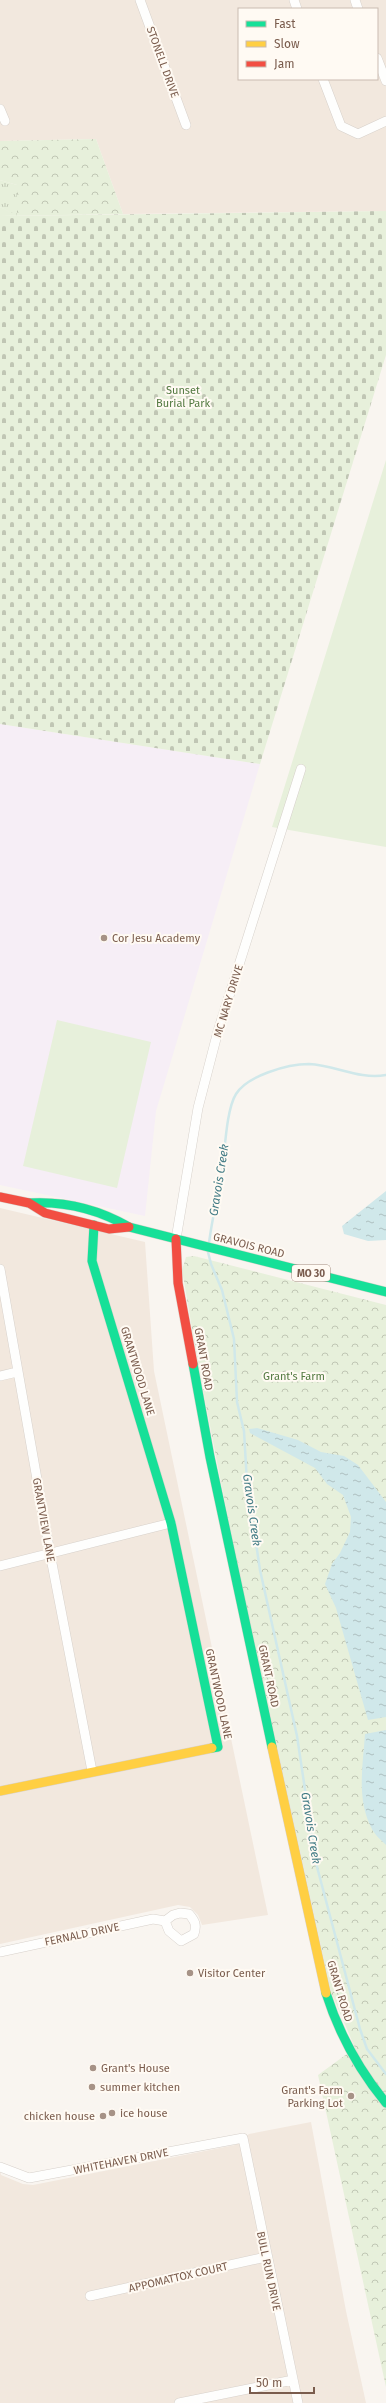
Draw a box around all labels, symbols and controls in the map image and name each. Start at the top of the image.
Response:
legend [238,8,378,80]
text: Fast [274,17,296,31]
street label: STONELL DRIVE [144,25,181,100]
text: Slow [274,37,300,51]
text: Jam [274,57,294,71]
park label: Sunset Burial Park [156,384,210,410]
place label: Cor Jesu Academy [112,932,201,945]
marker: Cor Jesu Academy [99,933,109,943]
street label: MC NARY DRIVE [211,963,246,1039]
water label: Gravois Creek [206,1143,232,1217]
street label: GRAVOIS ROAD [212,1230,286,1261]
road number: MO 30 [292,1265,330,1281]
street label: GRANTWOOD LANE [118,1325,157,1417]
street label: GRANT ROAD [192,1327,215,1391]
park label: Grant's Farm [263,1370,325,1383]
water label: Gravois Creek [240,1473,264,1547]
street label: GRANTVIEW LANE [30,1477,57,1563]
street label: GRANT ROAD [256,1644,281,1708]
street label: GRANTWOOD LANE [203,1647,235,1741]
water label: Gravois Creek [298,1791,324,1865]
street label: FERNALD DRIVE [43,1920,121,1949]
street label: GRANT ROAD [324,1959,355,2023]
place label: Visitor Center [198,1967,266,1980]
marker: Visitor Center [185,1968,195,1978]
place label: Grant's House [101,2062,170,2075]
marker: Grant's House [88,2063,98,2073]
place label: summer kitchen [100,2081,180,2094]
marker: summer kitchen [87,2082,97,2092]
place label: Grant's Farm Parking Lot [281,2084,343,2110]
marker: Grant's Farm Parking Lot [346,2091,356,2101]
place label: ice house [120,2107,167,2120]
marker: ice house [107,2108,117,2118]
place label: chicken house [24,2110,95,2123]
marker: chicken house [98,2111,108,2121]
street label: WHITEHAVEN DRIVE [73,2146,170,2177]
street label: BULL RUN DRIVE [254,2230,283,2312]
street label: APPOMATTOX COURT [127,2260,229,2295]
scale bar [250,2369,314,2395]
text: 50 m [256,2376,282,2390]

